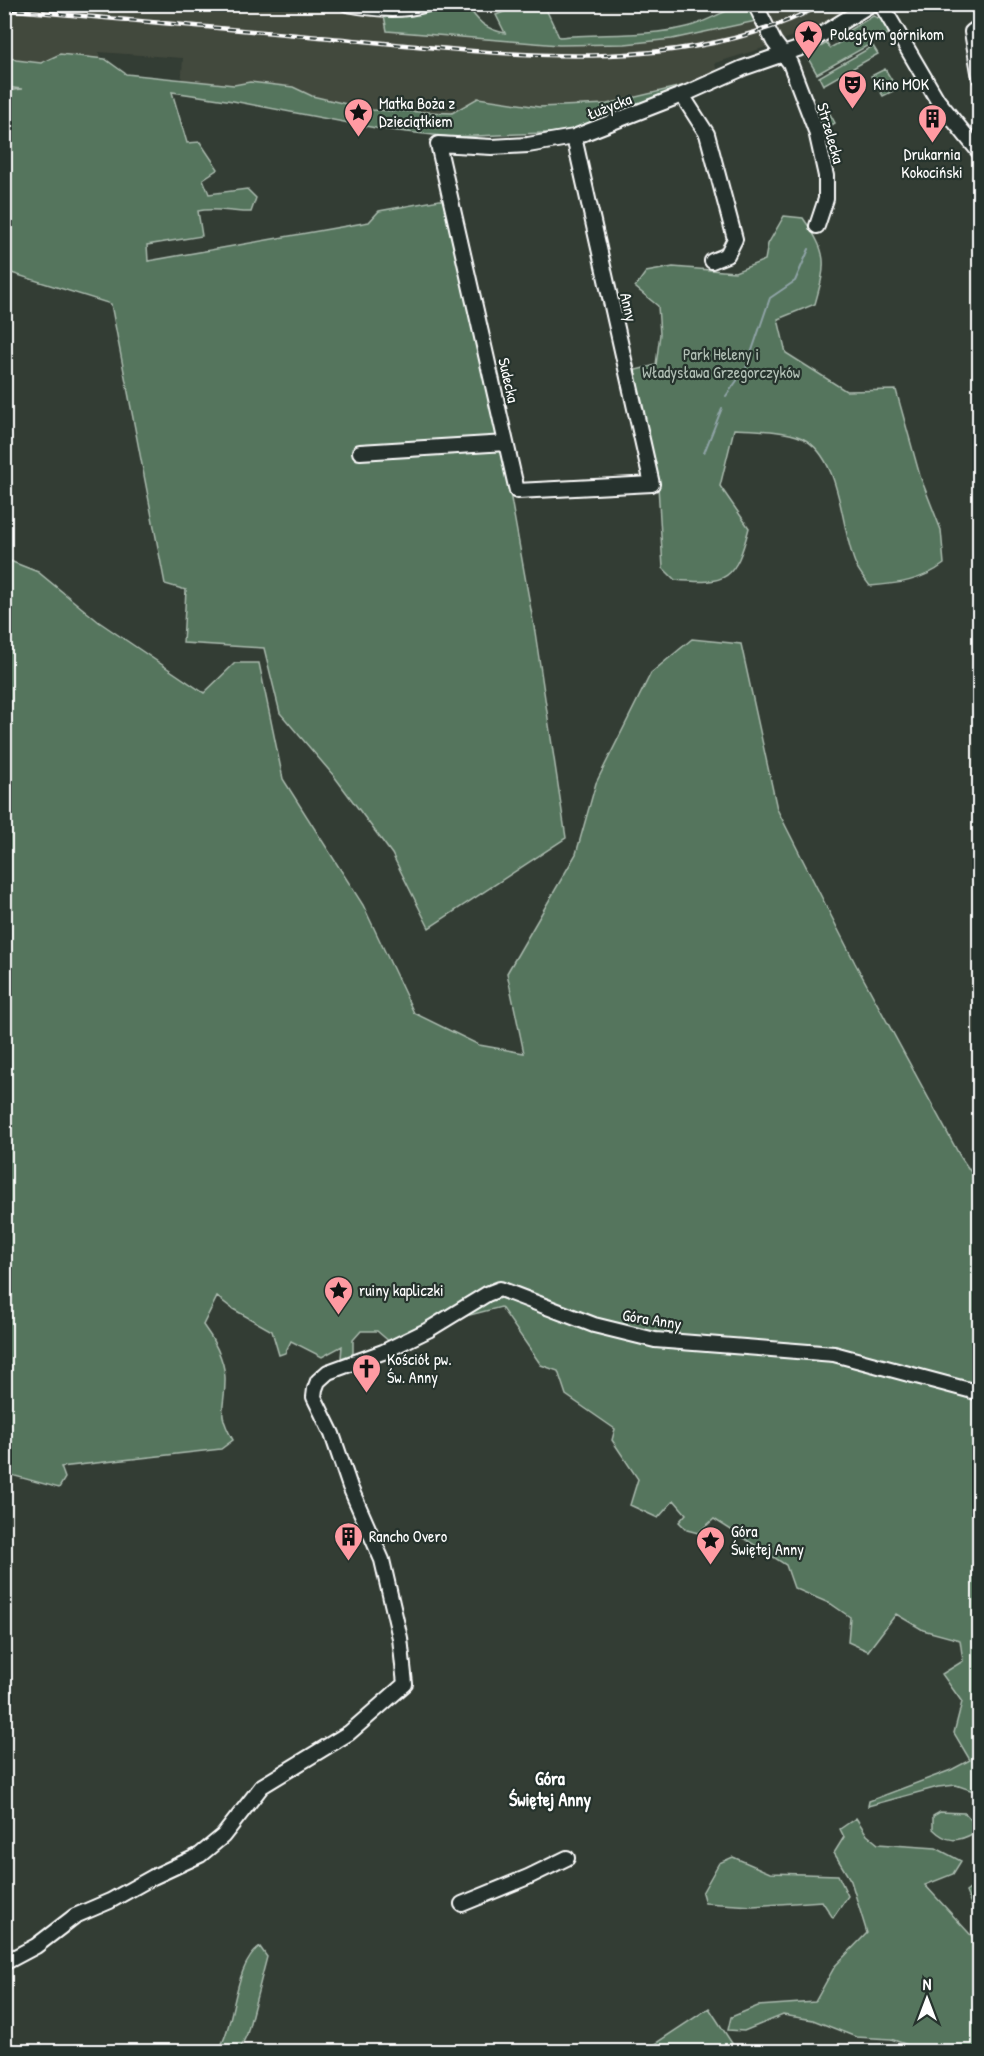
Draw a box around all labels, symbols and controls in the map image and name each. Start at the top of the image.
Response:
place icon: Poległym górnikom [793,18,825,60]
place label: Poległym górnikom [830,23,944,45]
theatre icon: Kino MOK [836,68,868,110]
place label: Kino MOK [873,73,930,95]
street label: Łużycka [583,87,635,125]
place label: Matka Boża z Dzieciątkiem [379,92,455,132]
place icon: Matka Boża z Dzieciątkiem [342,96,374,138]
street label: Strzelecka [812,100,850,166]
building icon: Drukarnia Kokociński [916,102,948,144]
place label: Drukarnia Kokociński [901,143,963,183]
street label: Anny [615,290,643,324]
park label: Park Heleny i Władysława Grzegorczyków [642,343,800,383]
street label: Sudecka [493,355,525,405]
place icon: ruiny kapliczki [322,1274,354,1316]
place label: ruiny kapliczki [359,1279,444,1301]
street label: Góra Anny [621,1303,683,1335]
place label: Kościół pw. Św. Anny [387,1348,452,1388]
church icon: Kościół pw. Św. Anny [350,1352,382,1394]
building icon: Rancho Overo [332,1520,364,1562]
place label: Góra Świętej Anny [731,1520,804,1560]
place icon: Góra Świętej Anny [694,1524,726,1566]
place label: Rancho Overo [369,1525,448,1547]
district label: Góra Świętej Anny [509,1766,591,1813]
north arrow [897,1969,957,2029]
text: N [923,1973,932,1995]

